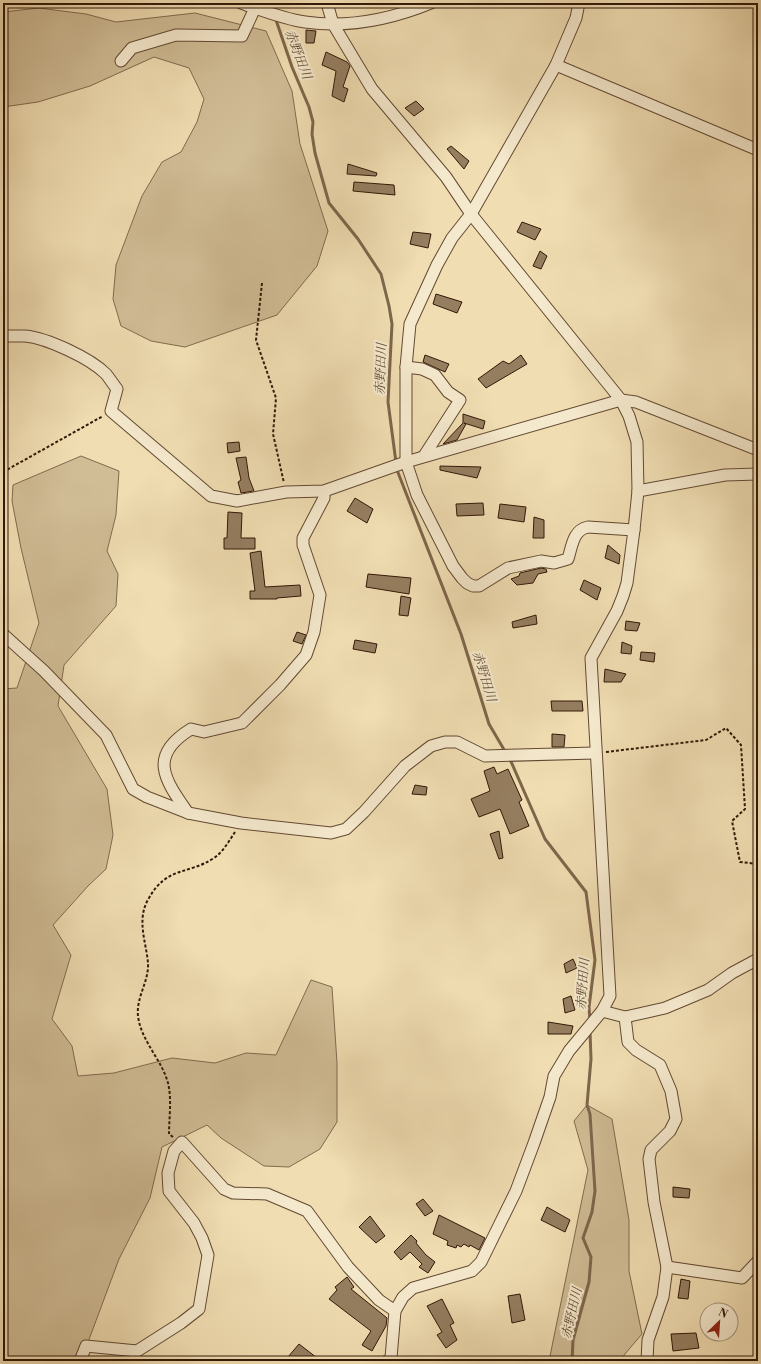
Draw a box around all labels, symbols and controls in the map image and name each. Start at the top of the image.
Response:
water label: 赤野田川 [281,27,316,83]
water label: 赤野田川 [372,341,390,395]
water label: 赤野田川 [469,649,500,705]
water label: 赤野田川 [573,956,593,1011]
water label: 赤野田川 [558,1284,586,1340]
north arrow [699,1302,739,1342]
text: N [716,1306,730,1322]

